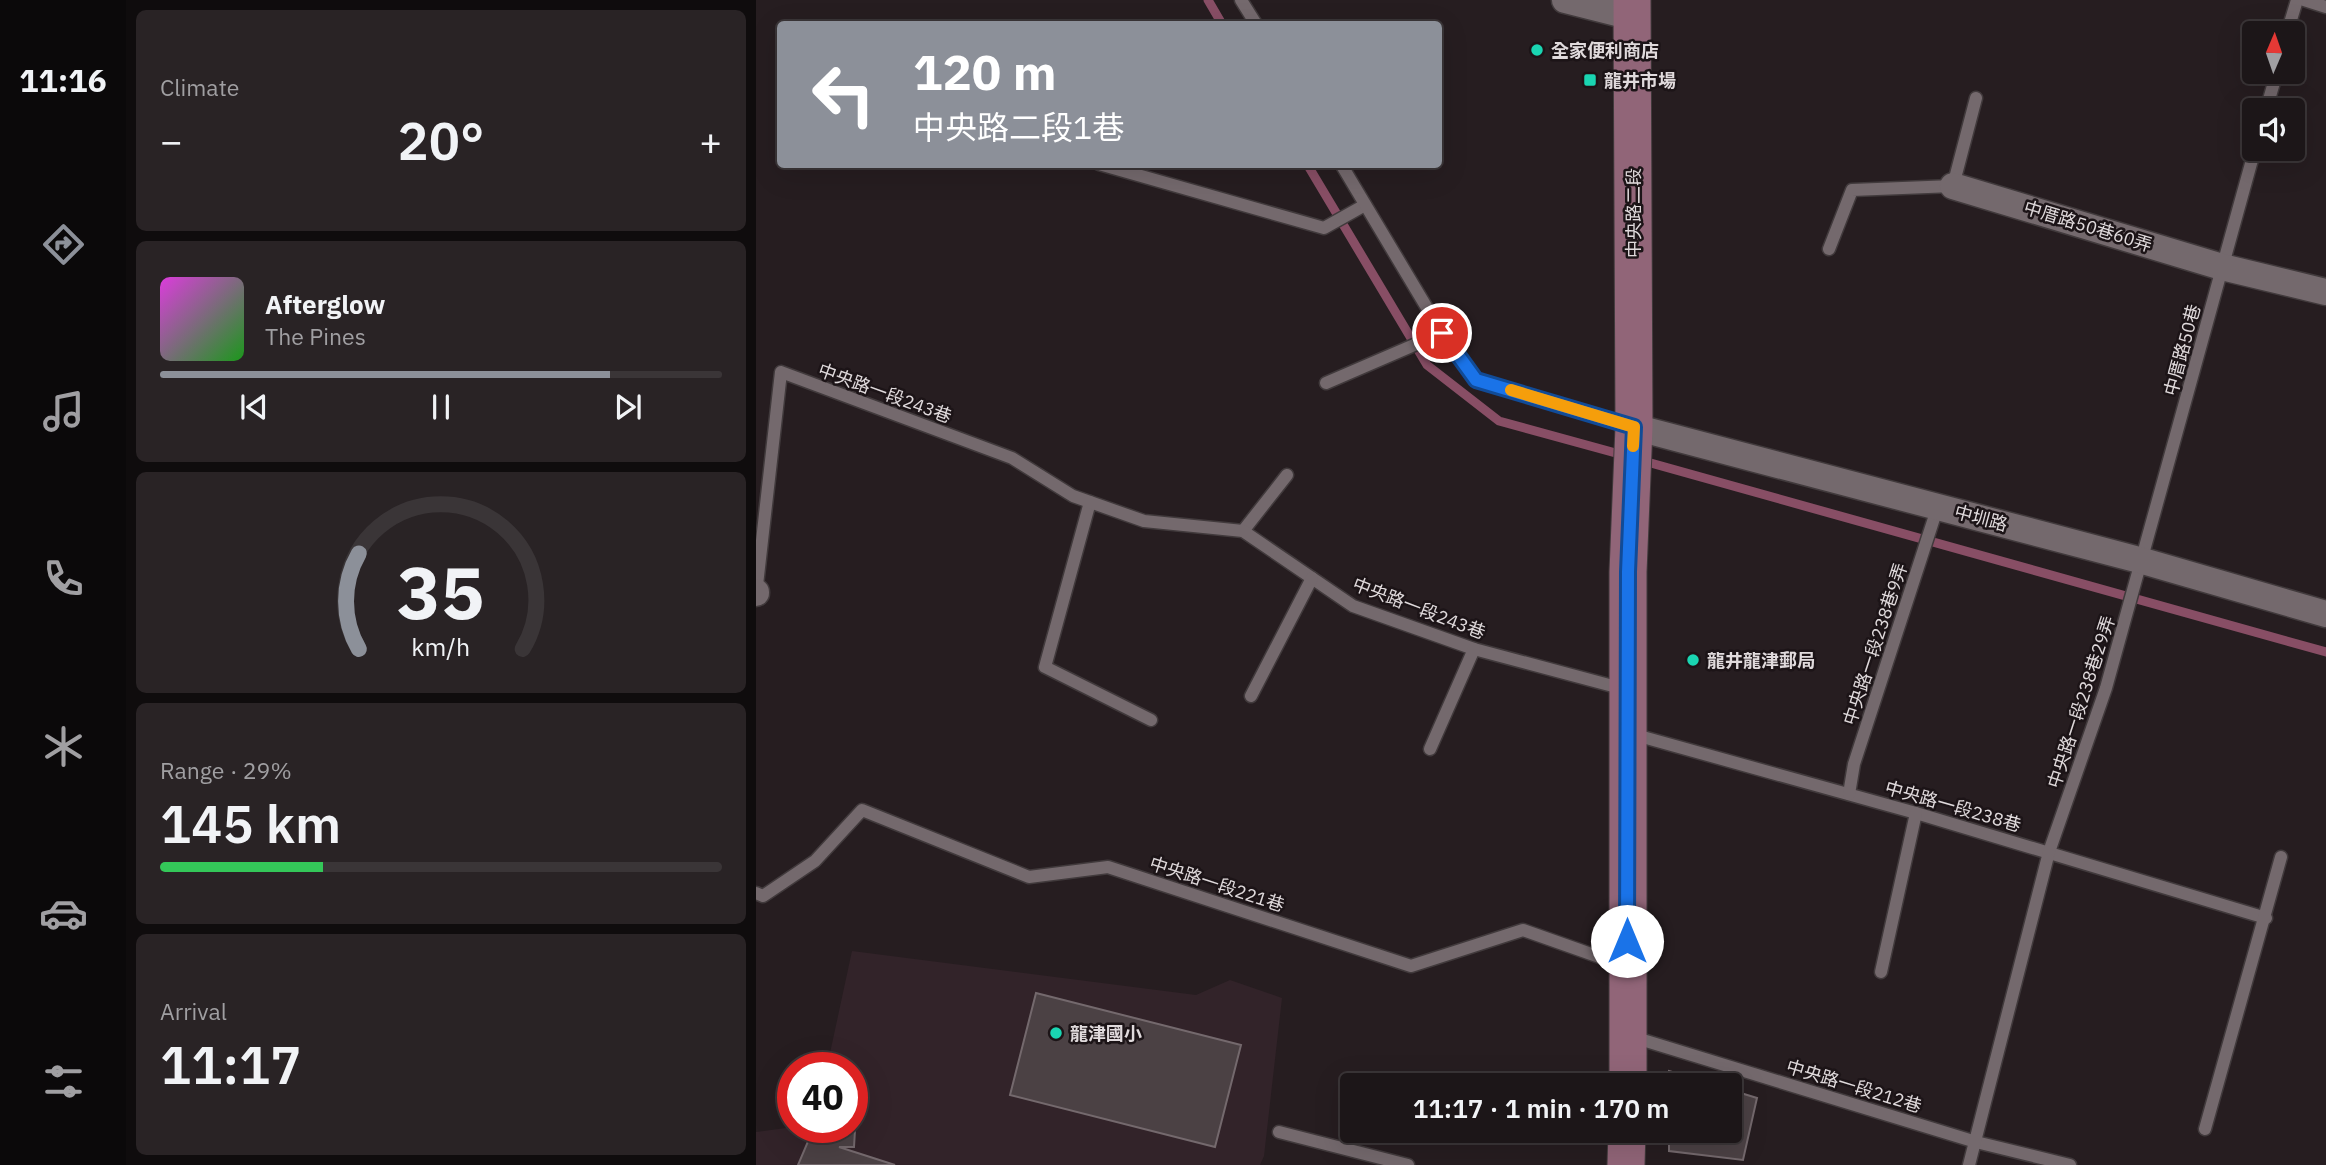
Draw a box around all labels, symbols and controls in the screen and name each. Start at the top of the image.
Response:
north arrow [2242,21,2305,84]
map controls [2242,21,2305,161]
place label: 全家便利商店 [1551,39,1659,62]
text: 120 m [913,40,1057,103]
marker: 全家便利商店 [1529,42,1545,58]
icon: left [798,49,889,140]
text: 11:16 [19,59,107,101]
place label: 龍井市場 [1604,69,1676,92]
text: Climate [160,72,239,102]
marker: 龍井市場 [1582,72,1598,88]
button: sound [2242,98,2305,161]
text: 中央路二段1巷 [913,106,1124,148]
text: 20° [398,107,484,174]
text: − [160,116,183,165]
text: + [699,116,722,165]
street label: 中央路二段 [1622,168,1645,258]
street label: 中厝路50巷60弄 [2021,196,2155,256]
icon: directions [39,220,88,269]
text: Afterglow [265,287,385,321]
street label: 中厝路50巷 [2159,302,2205,398]
pin [1412,303,1472,363]
icon: arrive [1423,314,1461,352]
text: The Pines [265,321,366,351]
street label: 中央路一段243巷 [815,358,955,428]
icon: music [39,387,88,436]
icon: previous [235,388,273,426]
icon: pause [422,388,460,426]
icon: next [609,388,647,426]
street label: 中圳路 [1952,500,2010,536]
text: 35 [397,544,485,639]
icon: phone [39,554,88,603]
street label: 中央路一段238巷9弄 [1838,560,1912,728]
street label: 中央路一段243巷 [1349,572,1489,644]
street label: 中央路一段238巷29弄 [2042,613,2120,791]
text: km/h [412,629,470,662]
place label: 龍井龍津郵局 [1707,649,1815,672]
marker: 龍井龍津郵局 [1685,652,1701,668]
icon: climate [39,722,88,771]
text: Range · 29% [160,755,292,785]
street label: 中央路一段238巷 [1882,776,2024,836]
text: 145 km [160,790,341,857]
street label: 中央路一段221巷 [1147,851,1287,917]
icon: car [39,889,88,938]
position arrow [1590,904,1664,978]
text: Arrival [160,996,227,1026]
place label: 龍津國小 [1070,1022,1142,1045]
marker: 龍津國小 [1048,1025,1064,1041]
text: 11:17 [160,1031,301,1098]
speed limit sign: 40 [777,1052,868,1143]
street label: 中央路一段212巷 [1784,1054,1924,1118]
icon: filters [39,1057,88,1106]
text: 11:17 · 1 min · 170 m [1413,1091,1669,1125]

